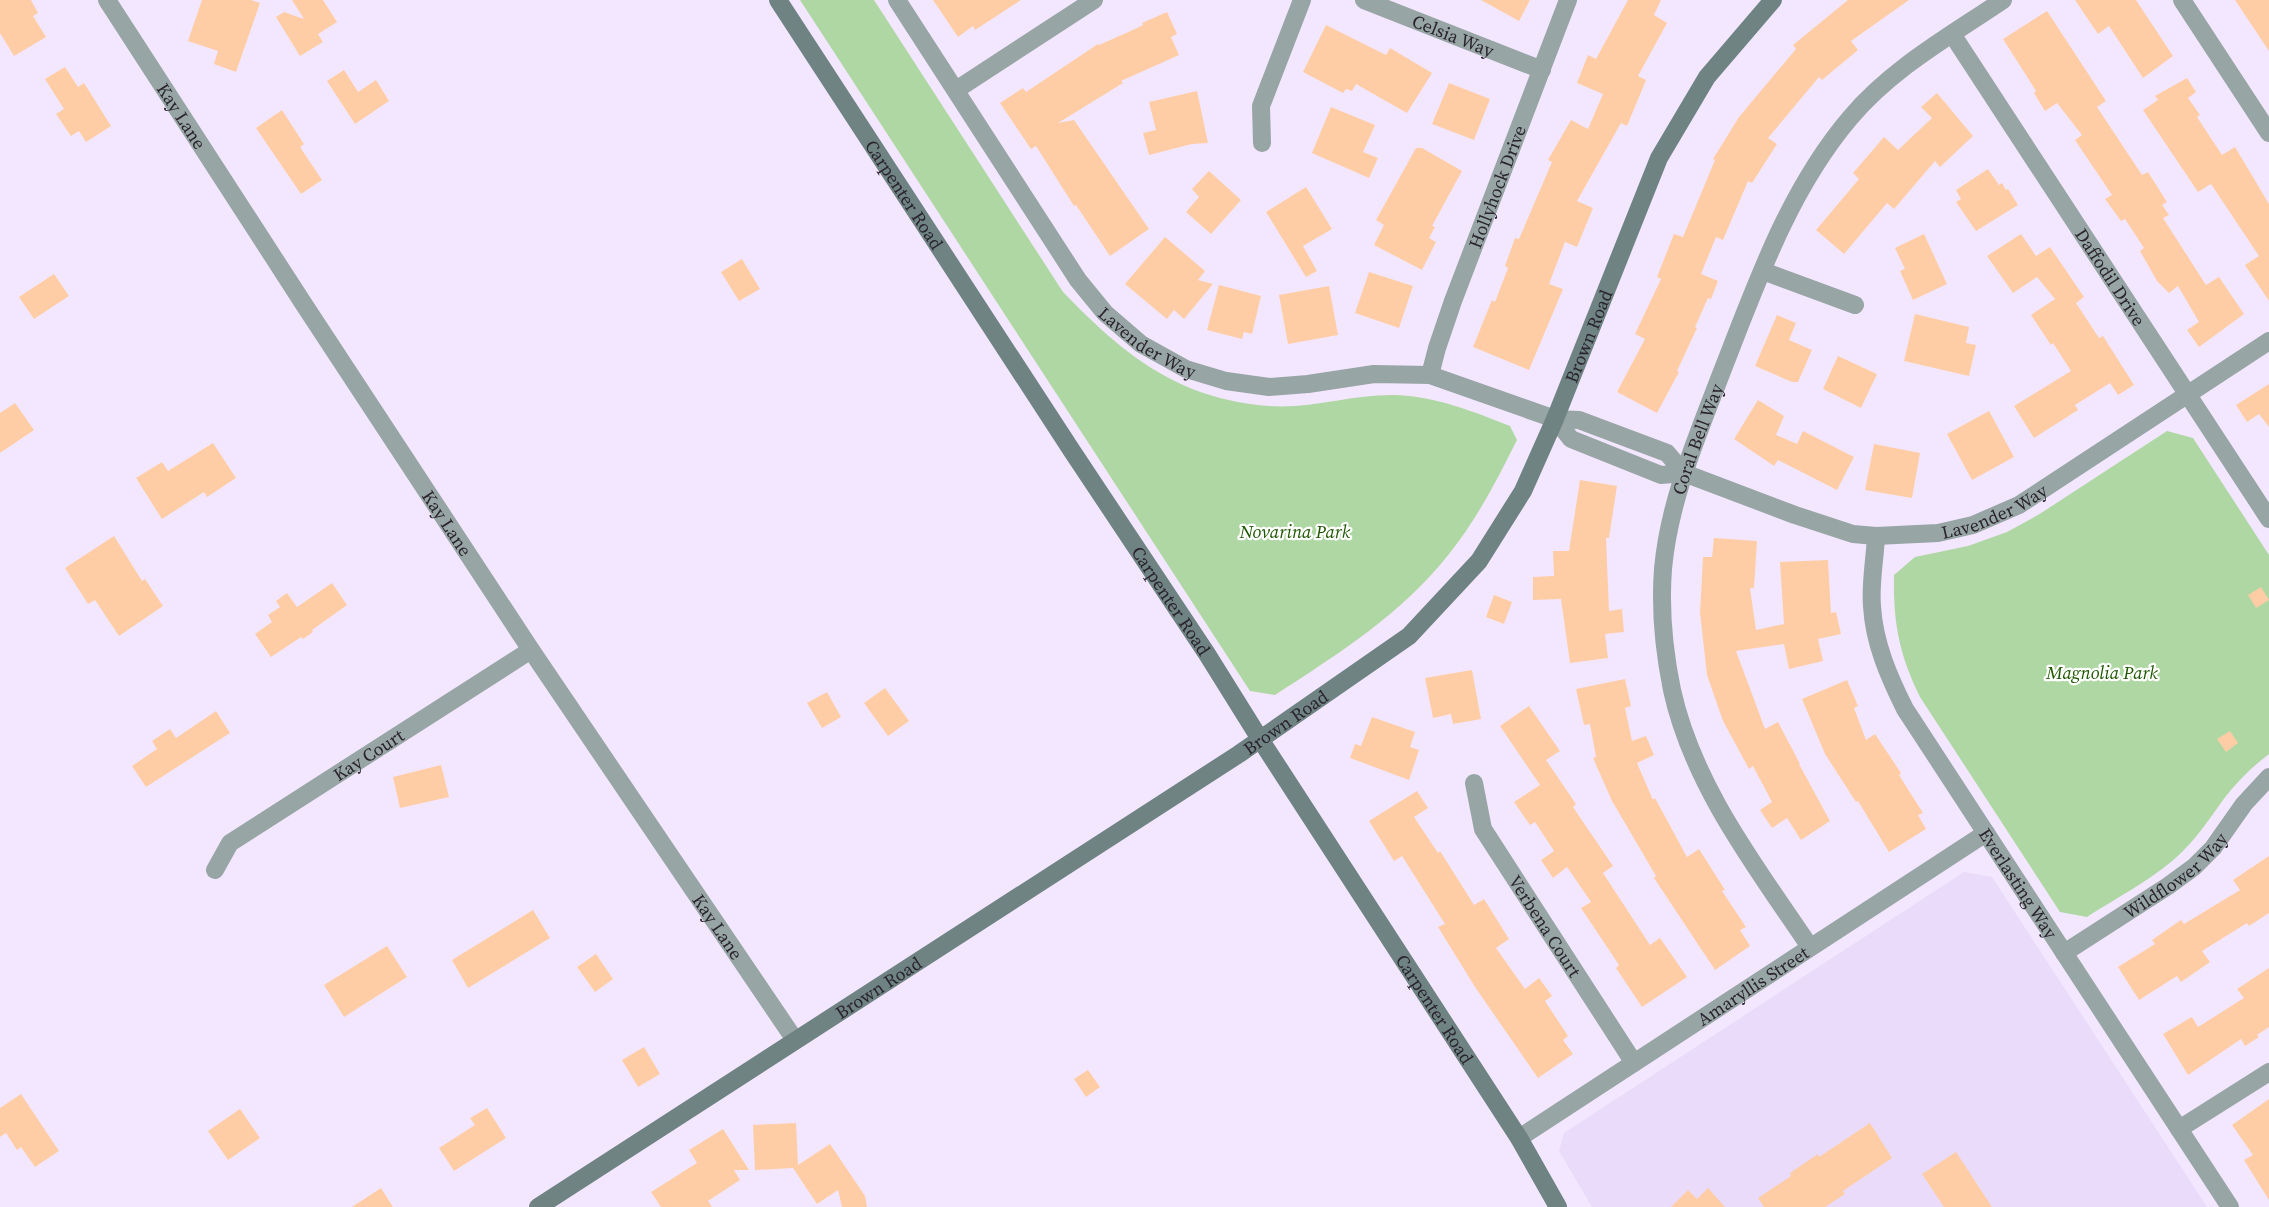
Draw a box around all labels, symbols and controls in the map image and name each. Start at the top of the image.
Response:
street label: Celsia Way [1409,8,1499,63]
street label: Kay Lane [151,78,213,154]
street label: Hollyhock Drive [1462,122,1532,252]
street label: Carpenter Road [860,135,950,254]
street label: Daffodil Drive [2070,223,2152,330]
street label: Brown Road [1558,286,1618,386]
street label: Lavender Way [1093,300,1200,384]
street label: Coral Bell Way [1666,379,1729,498]
street label: Lavender Way [1939,477,2053,544]
street label: Kay Lane [417,485,478,561]
park label: Novarina Park [1239,519,1351,544]
street label: Carpenter Road [1126,541,1217,660]
park label: Magnolia Park [2045,660,2158,685]
street label: Brown Road [1238,684,1333,760]
street label: Kay Court [328,722,409,786]
street label: Everlasting Way [1973,823,2064,944]
street label: Wildflower Way [2118,827,2233,924]
street label: Verbena Court [1503,870,1588,982]
street label: Kay Lane [687,889,749,964]
street label: Amaryllis Street [1692,940,1813,1031]
street label: Carpenter Road [1390,949,1480,1069]
street label: Brown Road [830,950,926,1024]

